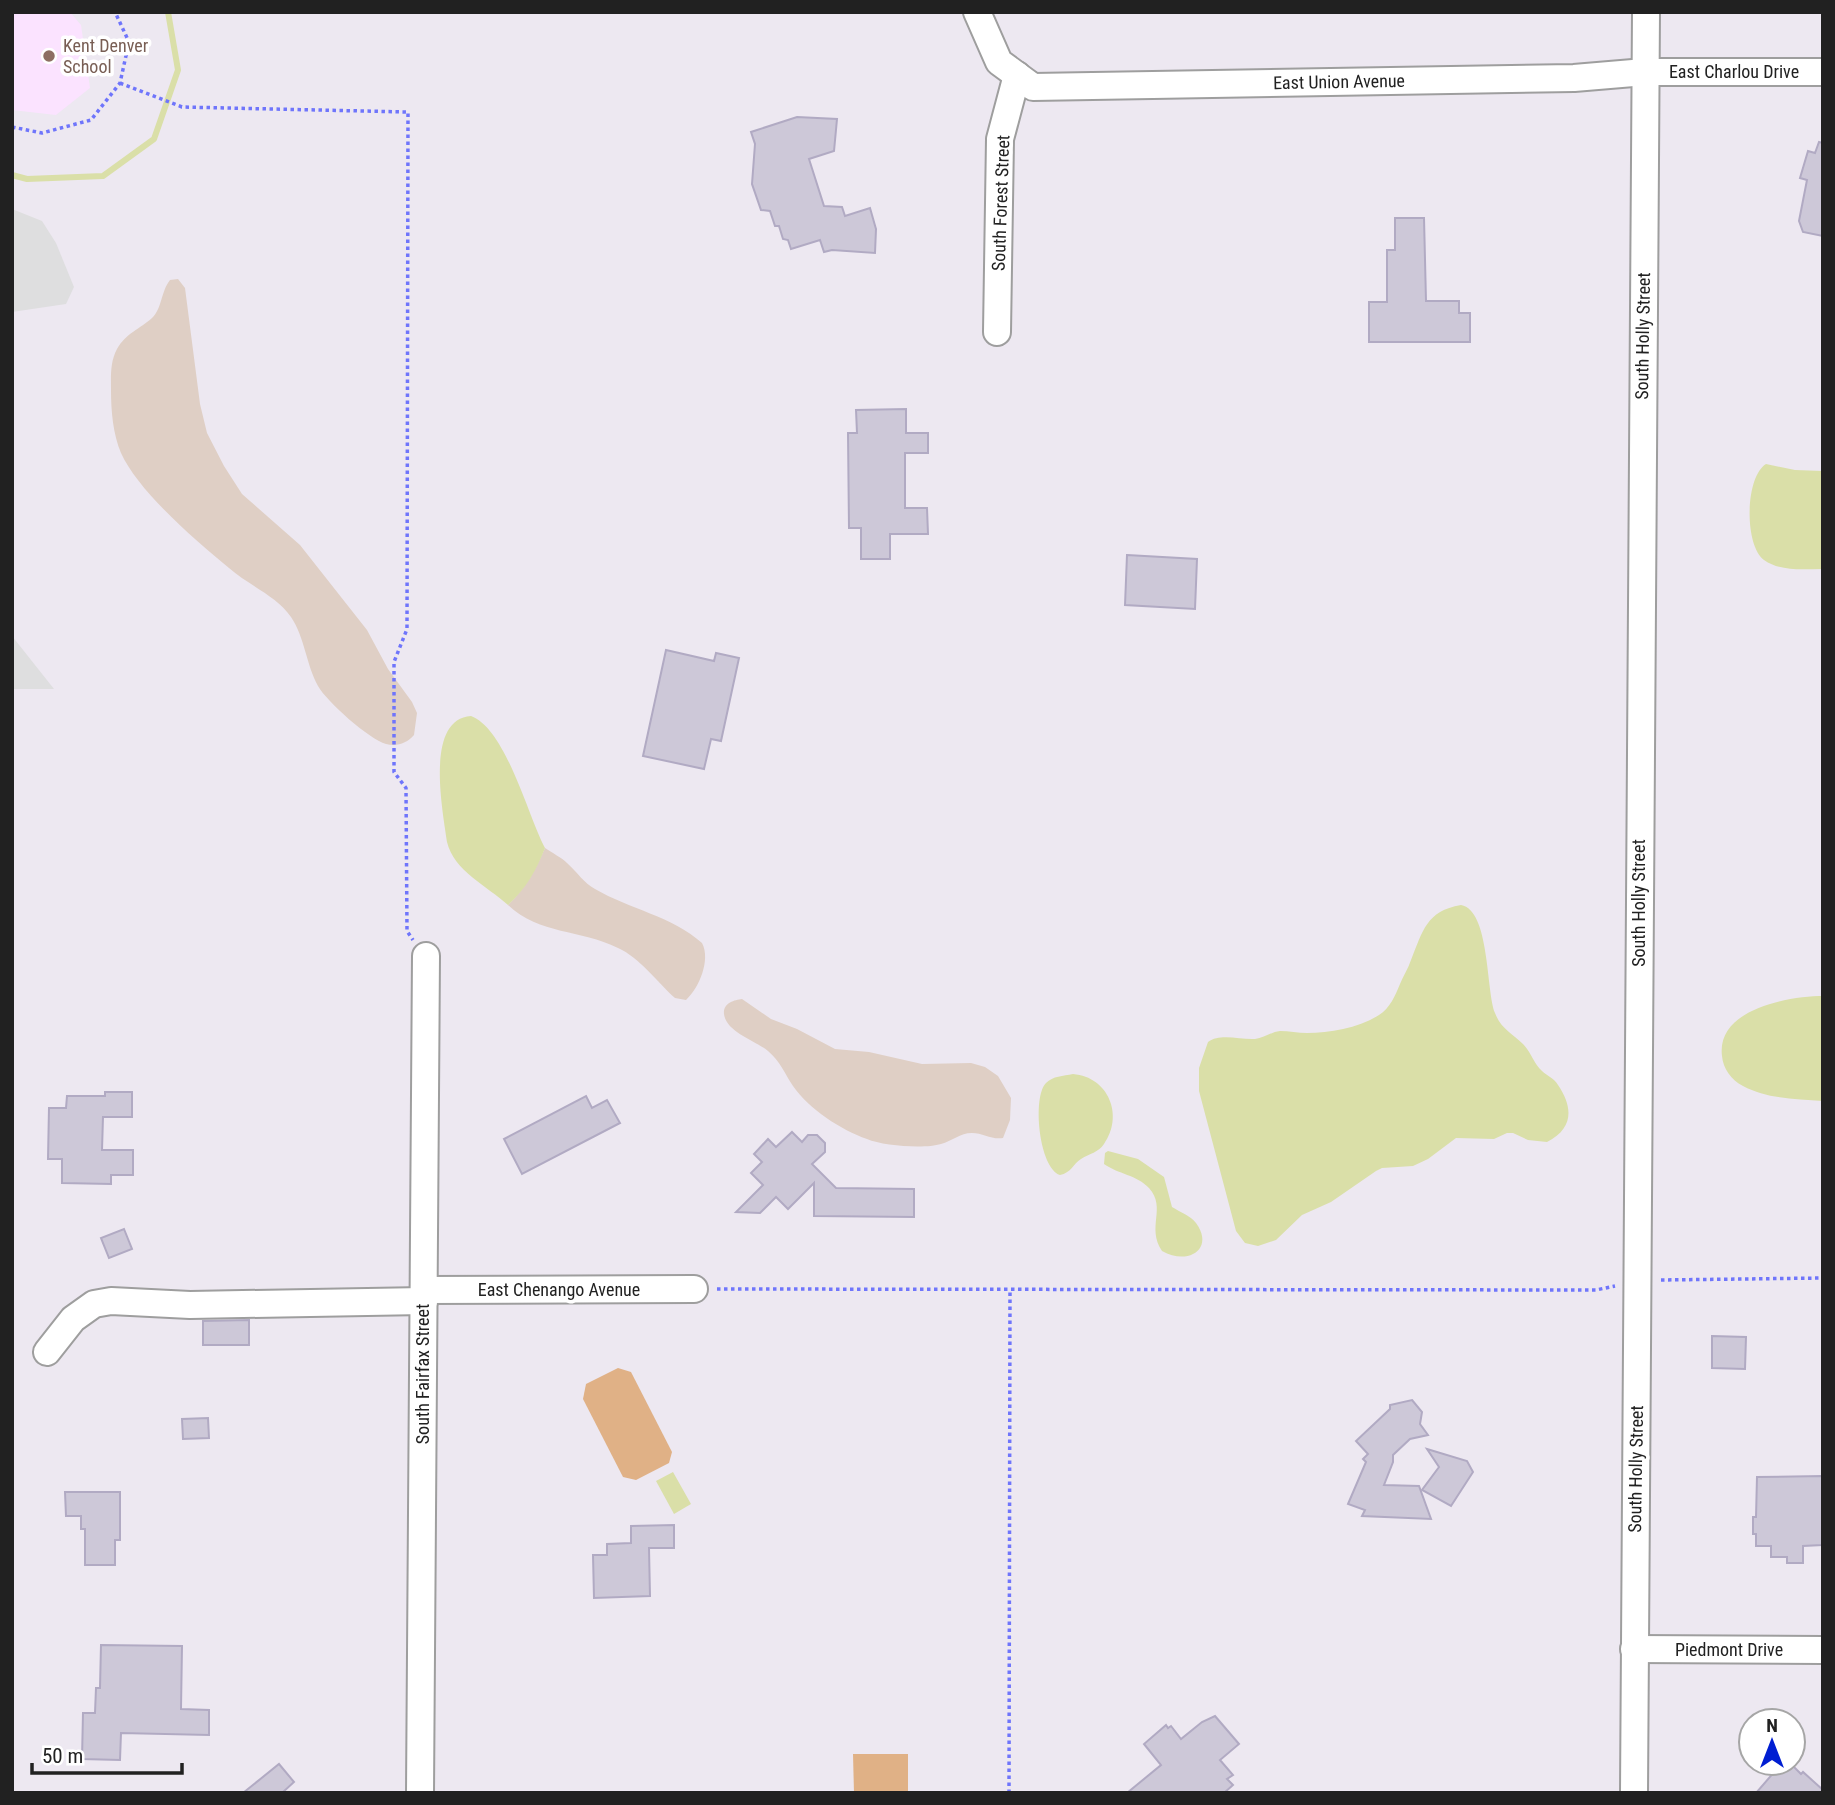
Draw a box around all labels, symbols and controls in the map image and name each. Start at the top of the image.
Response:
place label: Kent Denver School [63,35,149,77]
marker: Kent Denver School [41,48,57,64]
street label: East Charlou Drive [1669,61,1799,82]
street label: East Union Avenue [1273,70,1405,93]
street label: South Forest Street [988,134,1013,271]
street label: South Holly Street [1631,272,1654,400]
street label: South Holly Street [1628,839,1649,967]
street label: East Chenango Avenue [478,1279,640,1300]
street label: South Fairfax Street [412,1304,433,1444]
street label: South Holly Street [1624,1405,1647,1533]
street label: Piedmont Drive [1675,1639,1783,1660]
north arrow [1737,1707,1807,1777]
text: N [1766,1714,1778,1737]
scale bar [32,1731,182,1775]
text: 50 m [42,1744,83,1768]

